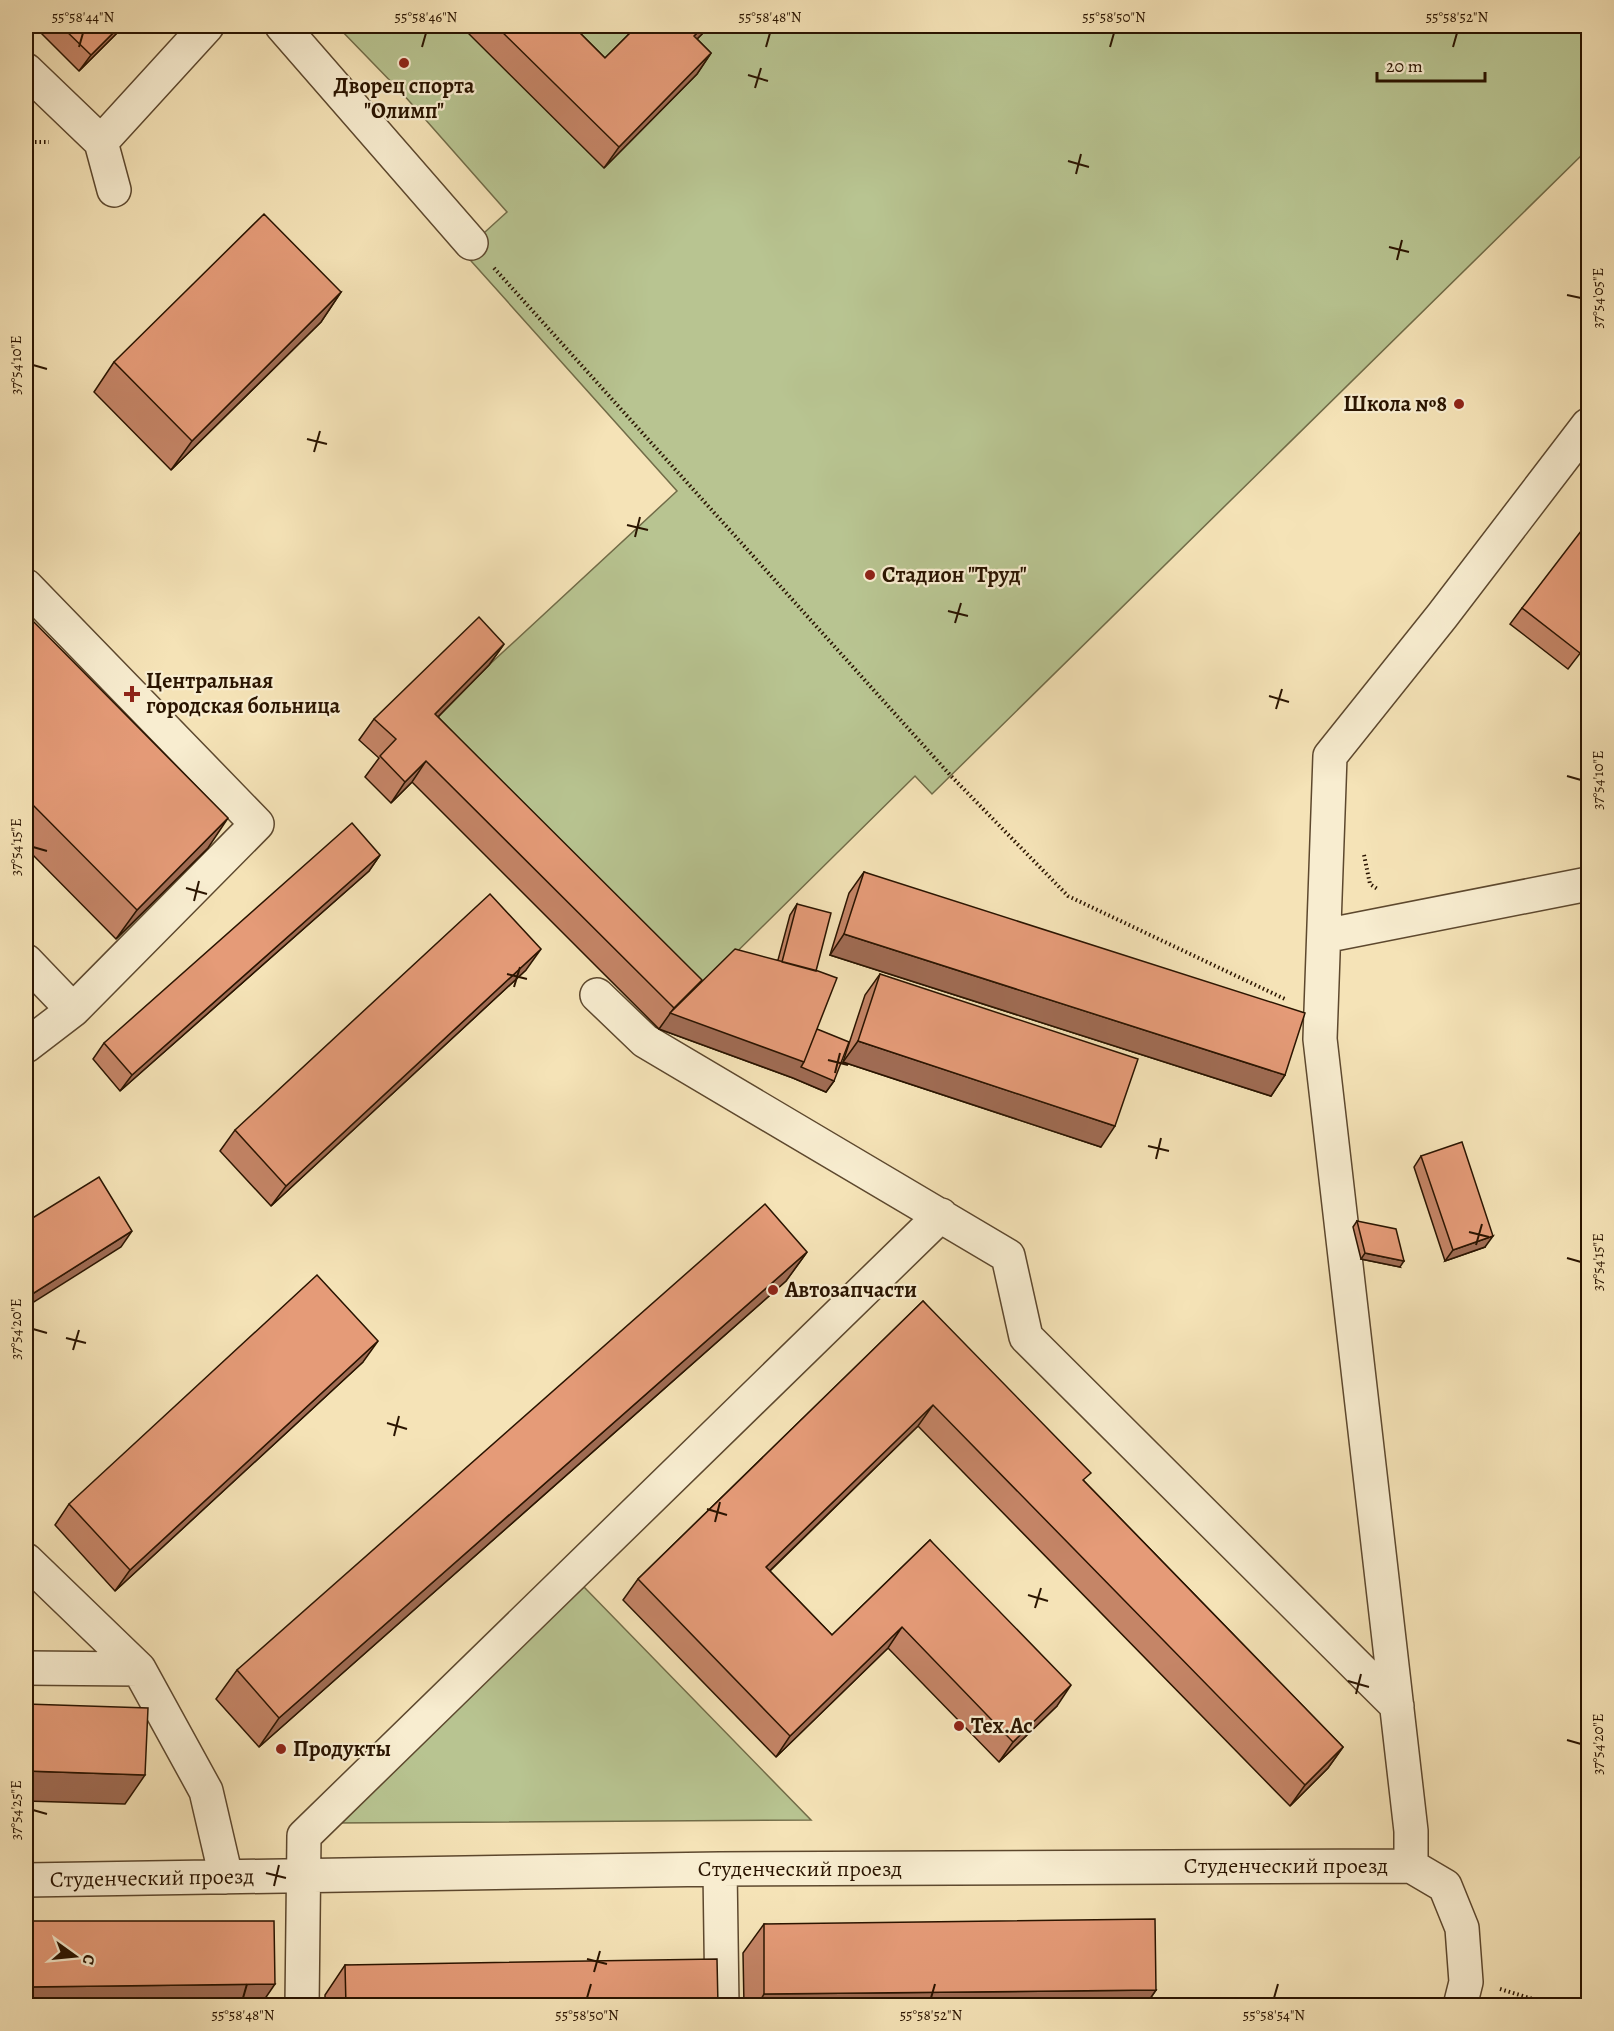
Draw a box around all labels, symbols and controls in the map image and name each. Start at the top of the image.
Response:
text: 55°58'44"N [52,7,115,27]
text: 55°58'46"N [395,7,458,27]
text: 55°58'48"N [738,7,802,27]
text: 55°58'50"N [1082,7,1146,27]
text: 55°58'52"N [1426,7,1489,27]
scale bar [1377,45,1485,83]
text: 20 m [1386,54,1423,78]
marker: Дворец спорта "Олимп" [397,56,411,70]
place label: Дворец спорта "Олимп" [334,71,475,126]
text: 37°54'05"E [1588,268,1608,328]
text: 37°54'10"E [6,335,26,395]
place label: Школа №8 [1343,389,1447,419]
marker: Школа №8 [1452,397,1466,411]
place label: Стадион "Труд" [882,560,1027,590]
marker: Стадион "Труд" [863,568,877,582]
place label: Центральная городская больница [146,666,341,721]
marker: Центральная городская больница [123,685,141,703]
text: 37°54'10"E [1588,750,1608,810]
text: 37°54'15"E [6,818,26,876]
text: 37°54'15"E [1588,1233,1608,1291]
place label: Автозапчасти [784,1275,917,1305]
marker: Автозапчасти [766,1283,780,1297]
text: 37°54'20"E [6,1298,26,1360]
place label: Тех.Ас [971,1711,1033,1741]
text: 37°54'20"E [1588,1713,1608,1775]
marker: Тех.Ас [952,1719,966,1733]
place label: Продукты [293,1734,391,1764]
marker: Продукты [274,1742,288,1756]
text: 37°54'25"E [6,1780,26,1840]
street label: Студенческий проезд [1184,1851,1388,1881]
street label: Студенческий проезд [698,1854,902,1884]
street label: Студенческий проезд [50,1861,255,1895]
north arrow [45,1926,105,1986]
text: С [77,1952,100,1967]
text: 55°58'48"N [211,2005,275,2025]
text: 55°58'50"N [555,2005,619,2025]
text: 55°58'52"N [900,2005,963,2025]
text: 55°58'54"N [1243,2005,1305,2025]

